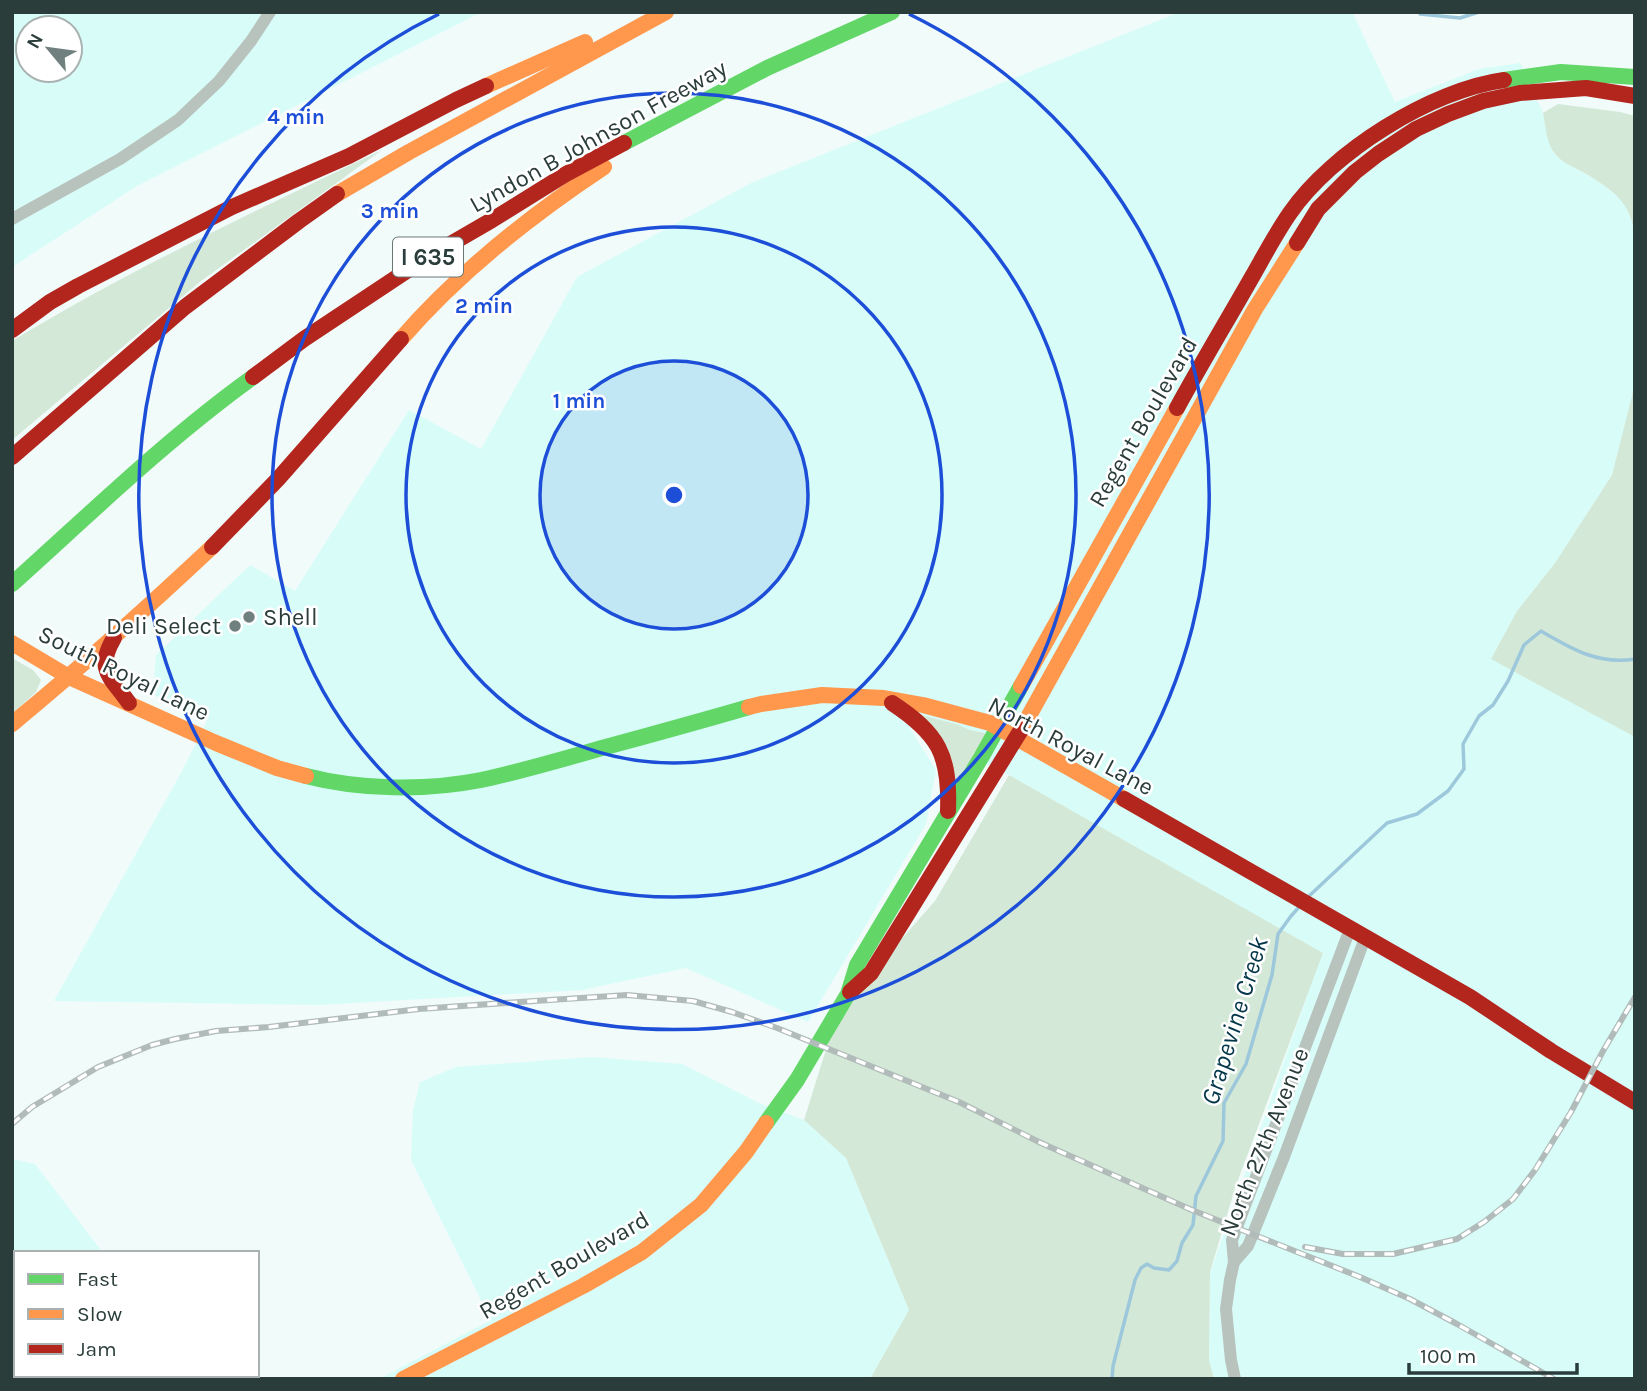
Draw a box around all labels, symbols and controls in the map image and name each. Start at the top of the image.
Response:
north arrow [14,14,84,84]
text: N [22,30,48,53]
street label: Lyndon B Johnson Freeway [465,54,731,218]
text: 4 min [267,105,325,129]
text: 3 min [361,199,419,223]
road number: I 635 [393,238,463,276]
text: 2 min [455,294,513,318]
street label: Regent Boulevard [1083,332,1203,512]
text: 1 min [553,389,605,413]
centre of rings [662,483,686,507]
place label: Shell [263,603,318,631]
marker: Shell [241,609,257,625]
place label: Deli Select [106,612,221,640]
marker: Deli Select [227,618,243,634]
street label: South Royal Lane [34,619,214,727]
street label: North Royal Lane [984,691,1158,801]
water label: Grapevine Creek [1194,933,1275,1109]
street label: North 27th Avenue [1213,1044,1315,1240]
street label: Regent Boulevard [474,1205,654,1325]
legend [14,1251,259,1377]
text: Fast [77,1267,118,1291]
text: Slow [77,1302,122,1326]
scale bar [1409,1332,1577,1376]
text: Jam [77,1337,117,1361]
text: 100 m [1420,1344,1477,1368]

